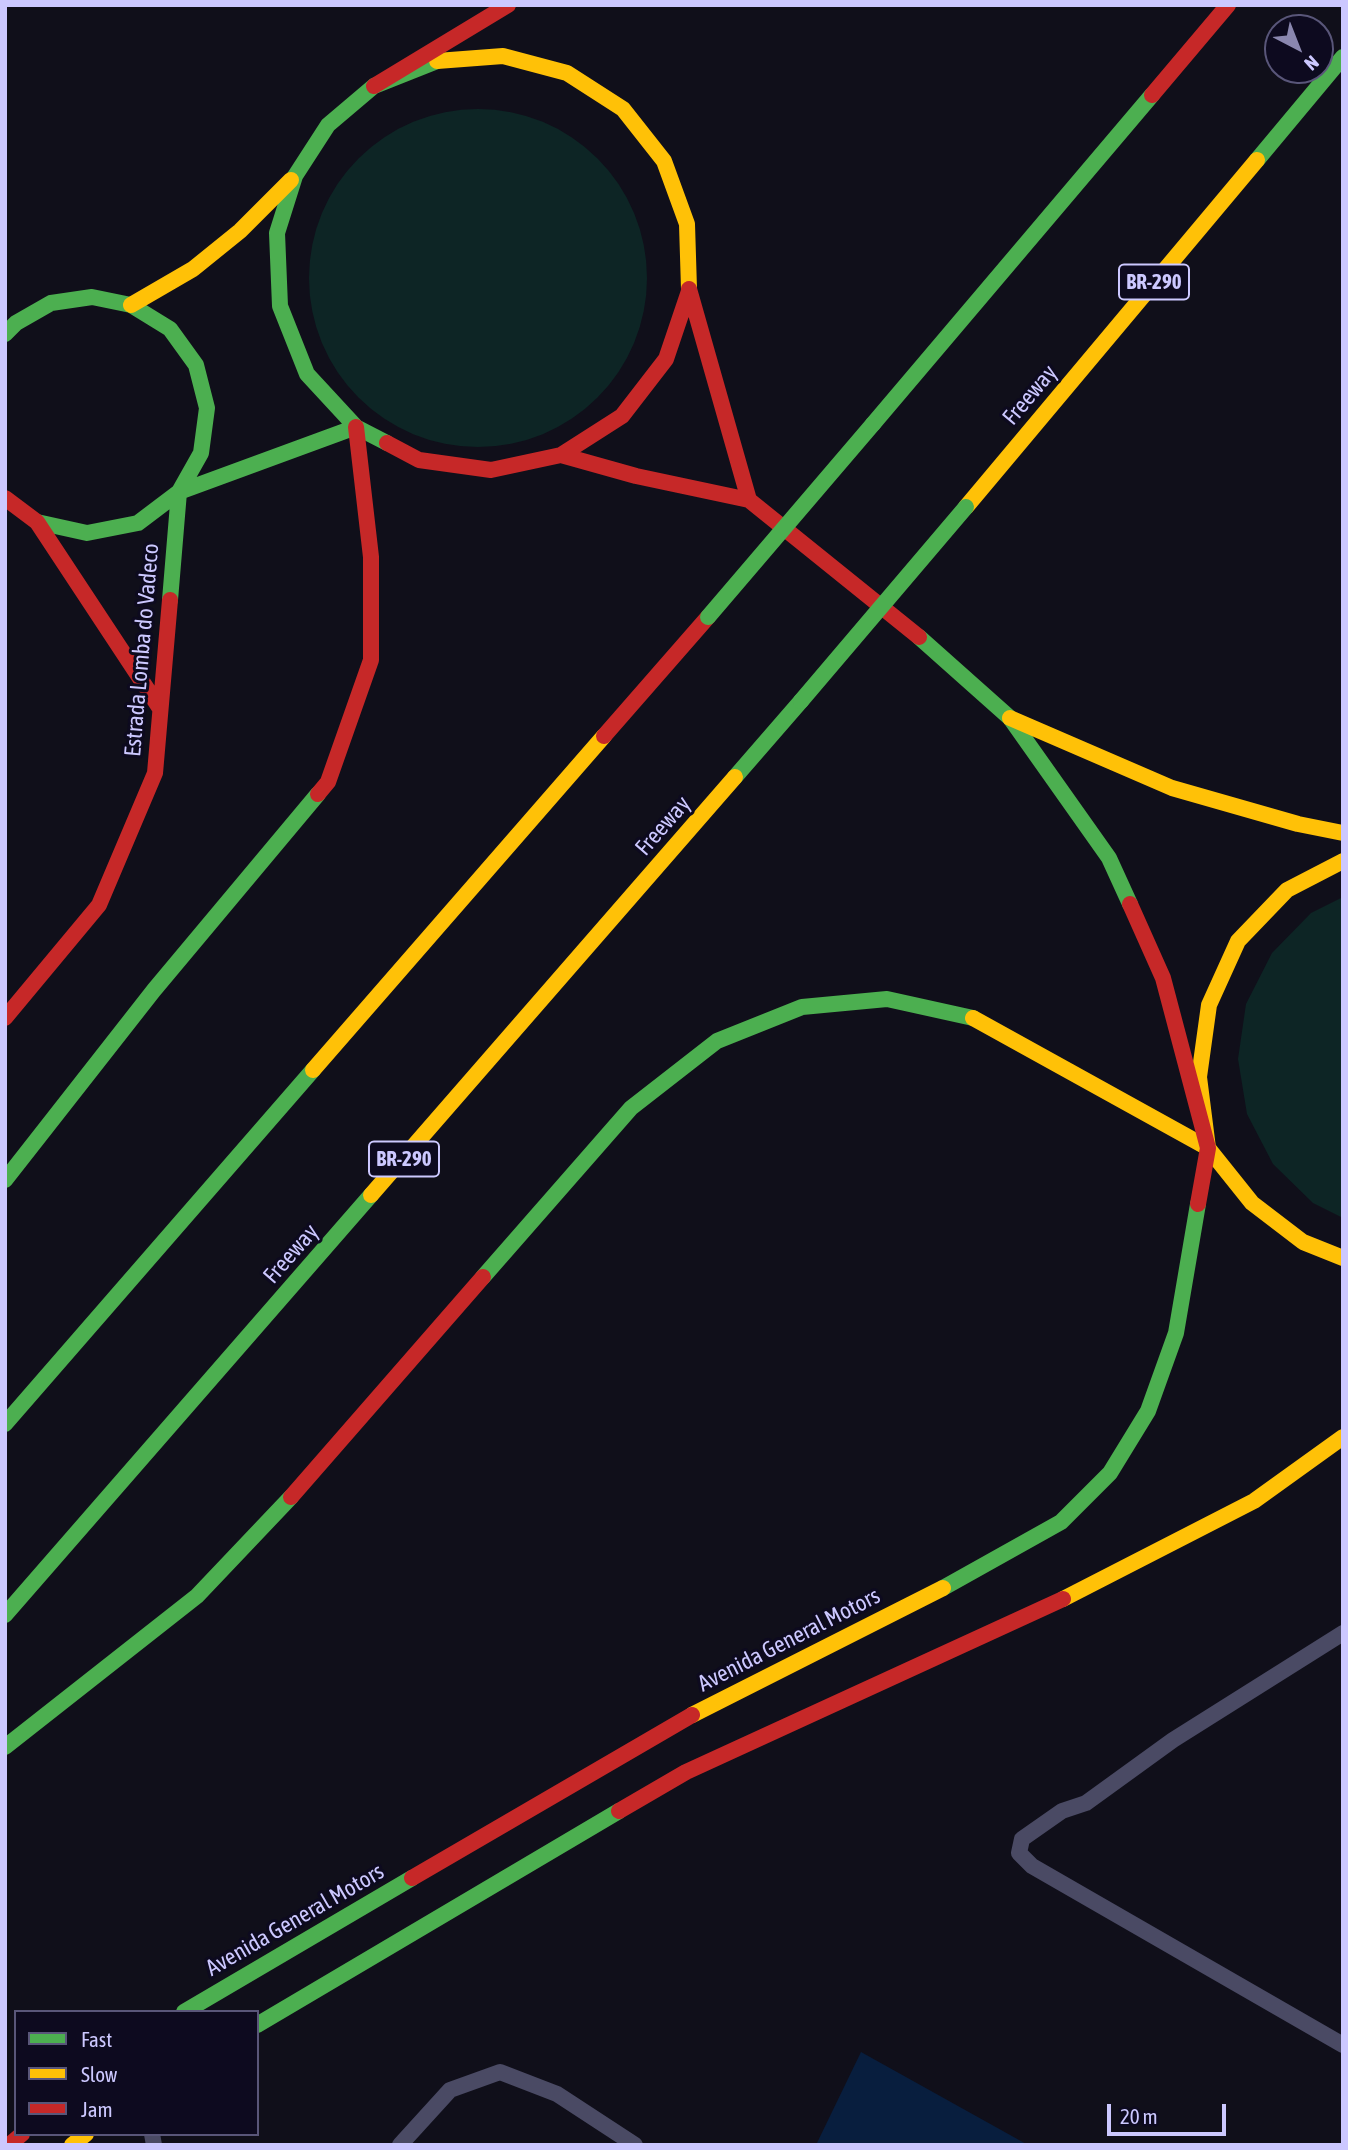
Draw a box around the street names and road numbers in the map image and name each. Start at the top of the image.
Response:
road number: BR-290 [1119,264,1189,300]
street label: Freeway [997,359,1063,431]
street label: Estrada Lomba do Vadeco [119,542,165,758]
street label: Freeway [630,791,696,861]
road number: BR-290 [369,1142,439,1176]
street label: Freeway [258,1219,324,1289]
street label: Avenida General Motors [693,1582,885,1698]
street label: Avenida General Motors [201,1858,389,1982]

